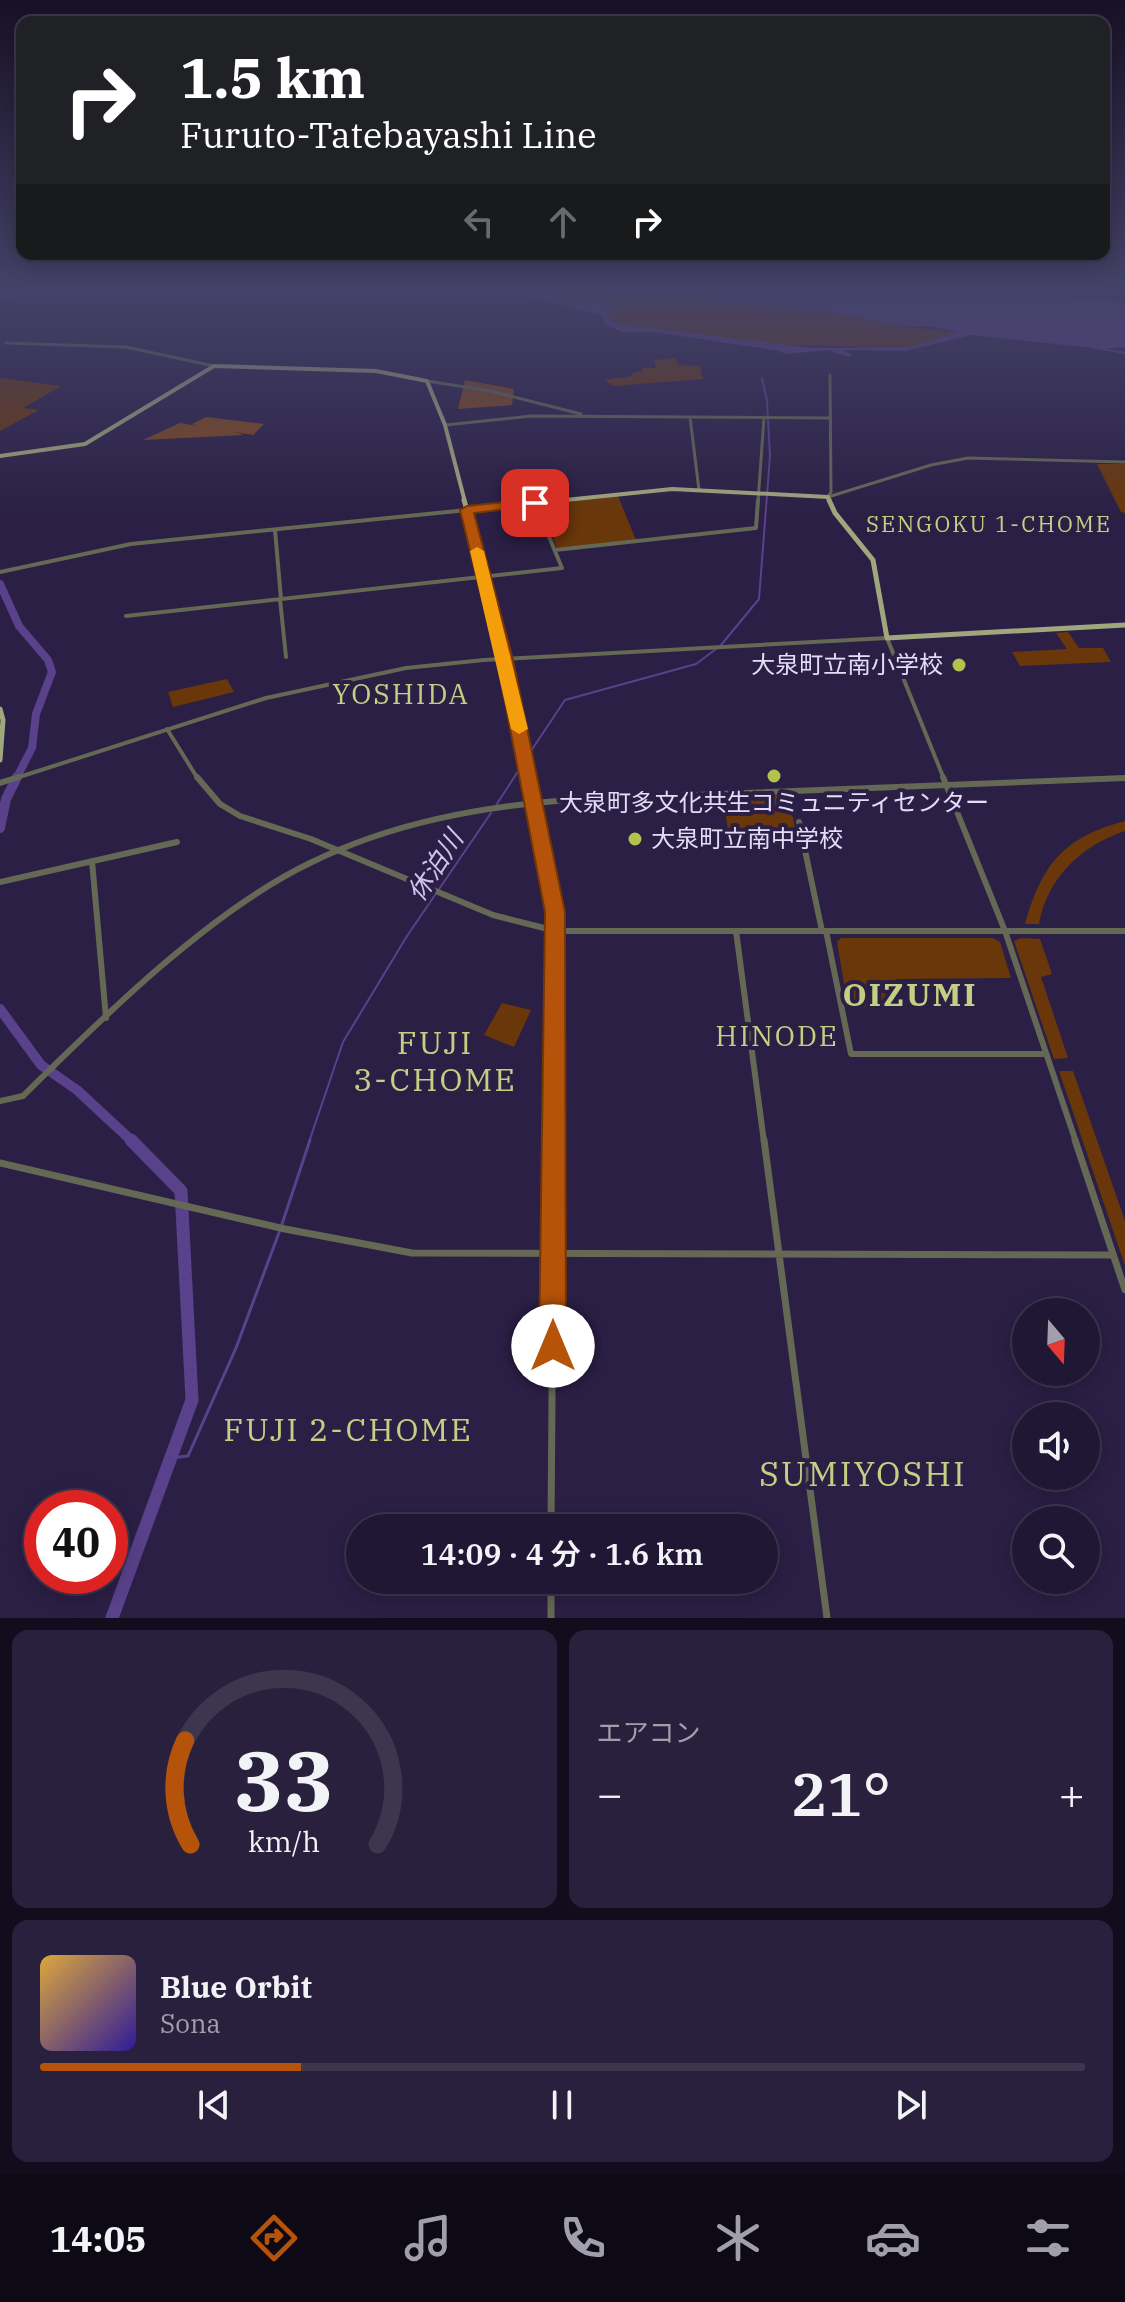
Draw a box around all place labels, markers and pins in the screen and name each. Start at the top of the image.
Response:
pin [501,469,569,537]
place label: 大泉町立南小学校 [751,648,943,680]
marker: 大泉町立南小学校 [950,656,968,674]
marker: 大泉町多文化共生コミュニティセンター [765,767,783,785]
place label: 大泉町多文化共生コミュニティセンター [559,786,989,818]
place label: 大泉町立南中学校 [651,822,843,854]
marker: 大泉町立南中学校 [626,830,644,848]

